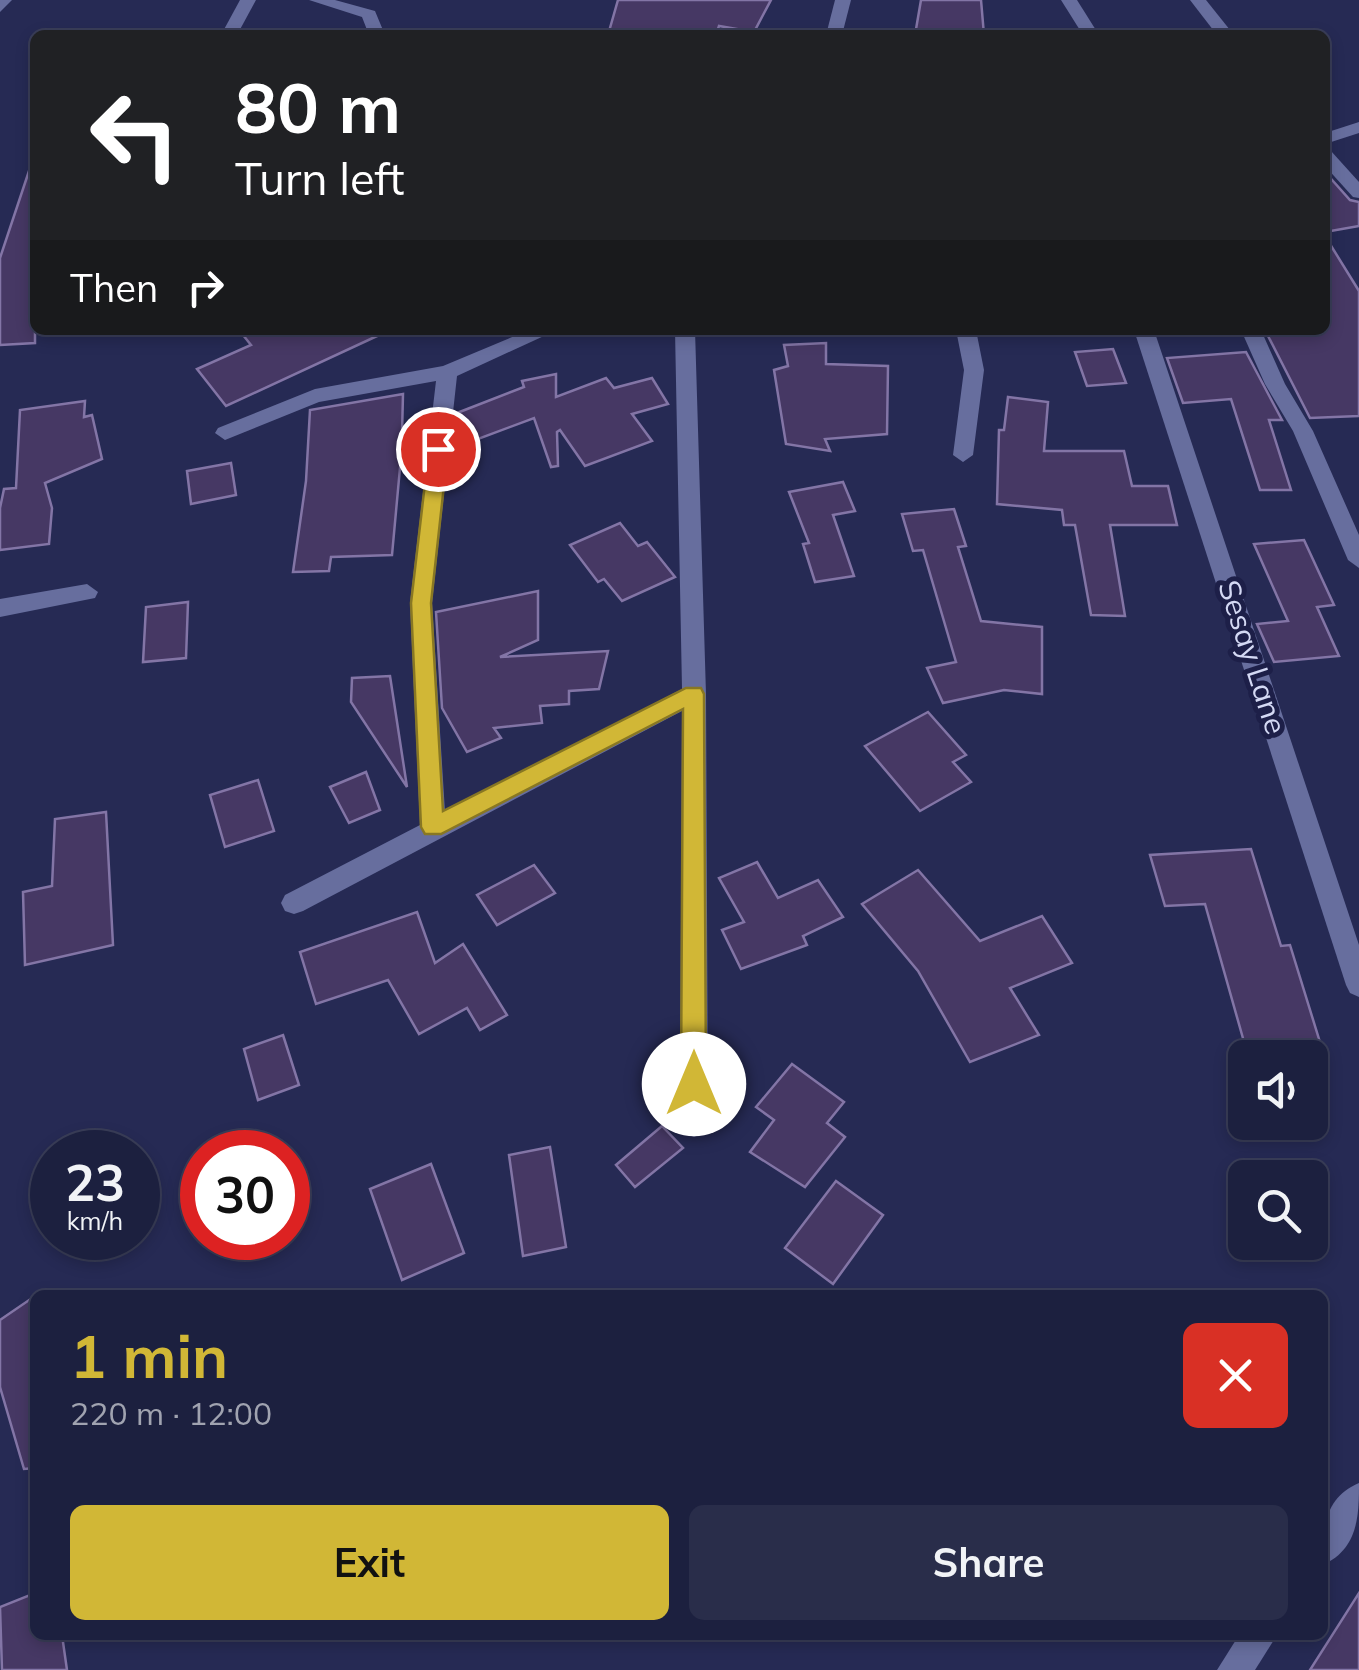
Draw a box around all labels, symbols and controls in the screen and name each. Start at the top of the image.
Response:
text: 80 m [235,63,401,151]
icon: left [70,70,200,200]
text: Turn left [235,150,404,206]
icon: right [178,260,233,315]
text: Then [70,264,158,312]
pin [396,407,481,492]
icon: arrive [411,422,466,477]
street label: Sesay Lane [1210,575,1296,739]
position arrow [642,1032,746,1136]
map controls [1228,1040,1328,1260]
button: sound [1228,1040,1328,1140]
speed limit sign: 30 [180,1130,310,1260]
text: 23 [65,1151,125,1214]
button: search [1228,1160,1328,1260]
text: km/h [67,1205,123,1236]
text: 1 min [70,1318,228,1393]
button: close [1183,1323,1288,1428]
text: 220 m · 12:00 [70,1393,272,1433]
button: Exit [70,1505,669,1620]
button: Share [689,1505,1288,1620]

